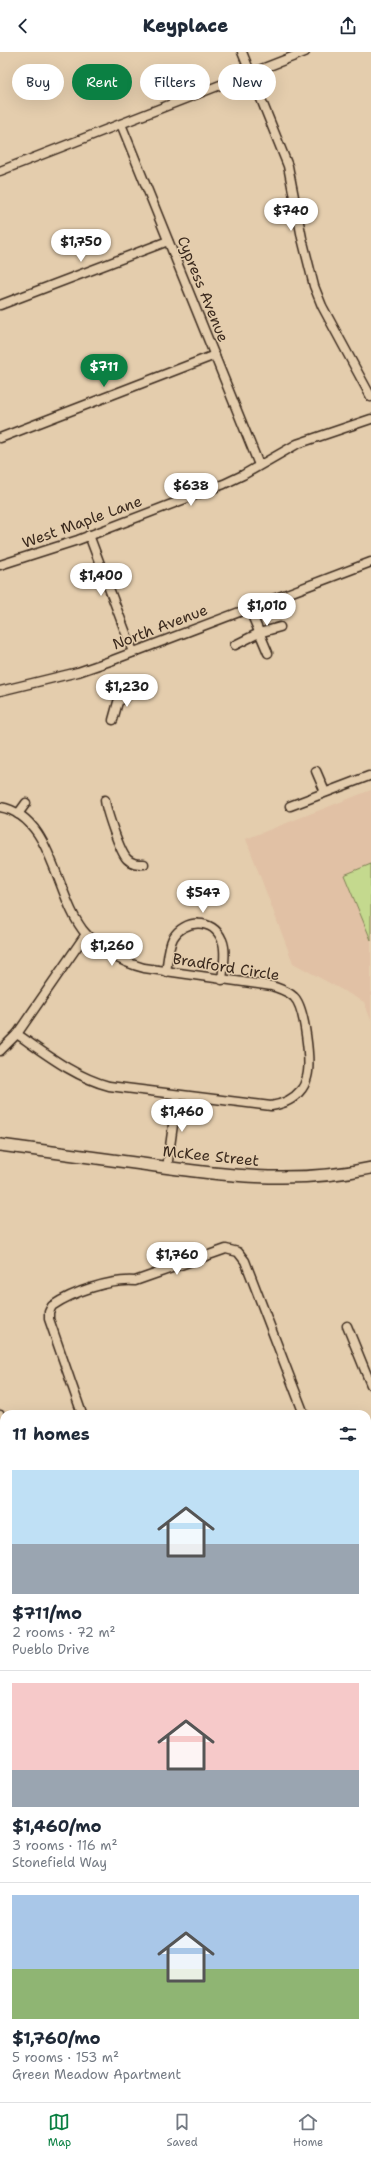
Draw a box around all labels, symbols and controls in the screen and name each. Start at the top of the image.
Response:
text: Keyplace [143,14,228,38]
icon: back [12,15,34,37]
icon: share [337,15,359,37]
chip: Buy [12,64,64,100]
chip: Rent [72,64,132,100]
chip: Filters [140,64,210,100]
chip: New [218,64,276,100]
pin: $740 [267,198,315,232]
text: $740 [273,202,309,219]
pin: $1,750 [48,229,114,263]
text: $1,750 [60,233,102,250]
street label: Cypress Avenue [173,233,233,345]
pin: $711 [80,354,128,388]
text: $711 [90,358,118,375]
pin: $638 [167,473,215,507]
text: $638 [173,477,209,494]
street label: West Maple Lane [19,491,145,553]
pin: $1,400 [68,563,134,597]
text: $1,400 [79,567,123,584]
pin: $1,010 [234,593,300,627]
text: $1,010 [247,597,287,614]
street label: North Avenue [109,600,211,654]
pin: $1,230 [94,674,160,708]
text: $1,230 [105,678,149,695]
pin: $547 [179,880,227,914]
text: $547 [186,884,220,901]
pin: $1,260 [79,933,145,967]
text: $1,260 [90,937,134,954]
street label: Bradford Circle [171,949,281,985]
pin: $1,460 [149,1099,215,1133]
text: $1,460 [160,1103,204,1120]
street label: McKee Street [162,1141,260,1171]
pin: $1,760 [144,1242,210,1276]
text: $1,760 [155,1246,199,1263]
text: 11 homes [12,1423,90,1445]
icon: filters [337,1423,359,1445]
icon: home [150,1496,222,1568]
text: $711/mo [12,1602,82,1624]
text: 2 rooms · 72 m² [12,1624,116,1641]
text: Pueblo Drive [12,1641,90,1658]
icon: home [150,1709,222,1781]
text: $1,460/mo [12,1815,102,1837]
text: 3 rooms · 116 m² [12,1837,118,1854]
text: Stonefield Way [12,1854,107,1871]
icon: home [150,1921,222,1993]
text: $1,760/mo [12,2027,101,2049]
text: 5 rooms · 153 m² [12,2049,119,2066]
text: Green Meadow Apartment [12,2066,181,2083]
tab: Map [48,2111,71,2150]
tab: Saved [167,2111,198,2150]
tab: Home [293,2111,323,2150]

